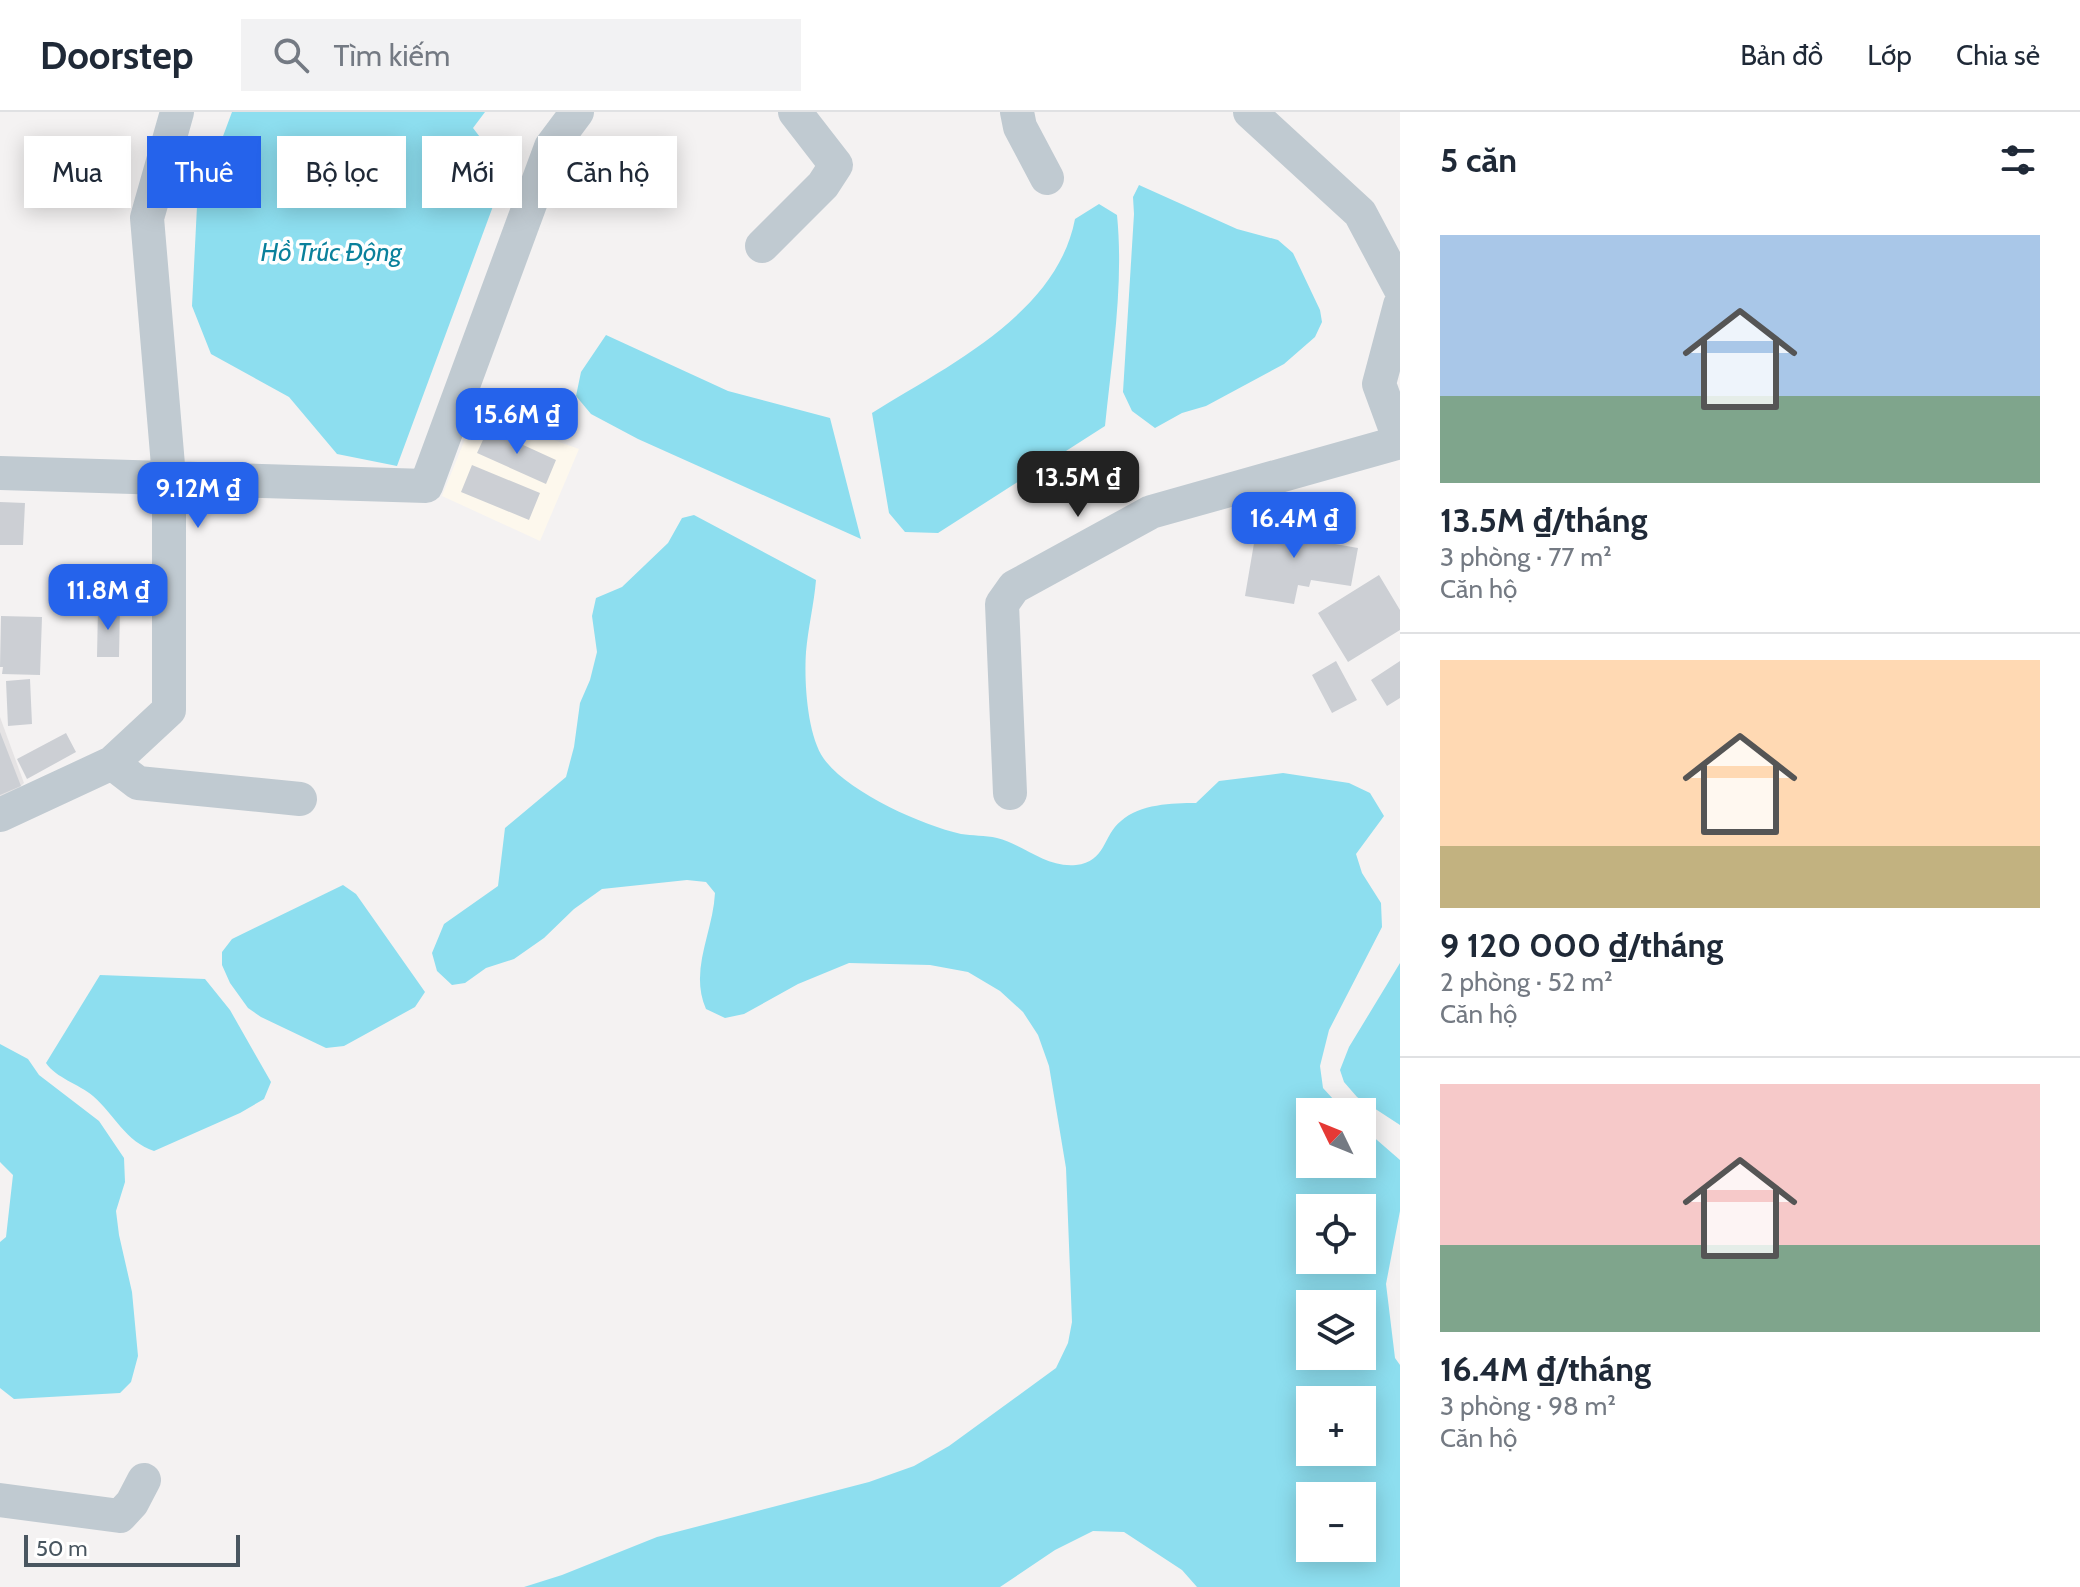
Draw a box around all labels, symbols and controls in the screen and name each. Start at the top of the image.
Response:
search box [241,19,801,91]
text: Doorstep [40,32,193,79]
icon: search [269,33,313,77]
text: Tìm kiếm [333,37,450,74]
text: Bản đồ [1740,38,1823,72]
text: Lớp [1867,38,1912,72]
text: Chia sẻ [1956,38,2040,72]
chip: Mua [24,136,131,208]
chip: Thuê [147,136,261,208]
chip: Bộ lọc [277,136,406,208]
chip: Mới [422,136,522,208]
chip: Căn hộ [538,136,677,208]
icon: filters [1996,138,2040,182]
text: 5 căn [1440,139,1517,181]
water label: Hồ Trúc Động [260,236,403,268]
icon: home [1668,287,1812,431]
pin: 15.6M ₫ [443,388,591,456]
text: 15.6M ₫ [474,398,560,430]
pin: 13.5M ₫ [1004,451,1152,519]
text: 13.5M ₫ [1035,461,1121,493]
pin: 9.12M ₫ [124,462,272,530]
text: 9.12M ₫ [155,472,241,504]
pin: 16.4M ₫ [1220,492,1368,560]
text: 13.5M ₫/tháng [1440,499,1647,541]
text: 16.4M ₫ [1250,502,1338,534]
text: 3 phòng · 77 m² [1440,541,1612,573]
pin: 11.8M ₫ [34,564,182,632]
text: Căn hộ [1440,573,1517,605]
text: 11.8M ₫ [66,574,150,606]
icon: home [1668,712,1812,856]
text: 9 120 000 ₫/tháng [1440,924,1723,966]
text: 2 phòng · 52 m² [1440,966,1613,998]
text: Căn hộ [1440,998,1517,1030]
north arrow [1296,1098,1376,1178]
map controls [1296,1098,1376,1562]
icon: home [1668,1136,1812,1280]
button: locate [1296,1194,1376,1274]
button: layers [1296,1290,1376,1370]
text: 16.4M ₫/tháng [1440,1348,1651,1390]
button: + [1296,1386,1376,1466]
text: 3 phòng · 98 m² [1440,1390,1616,1422]
text: Căn hộ [1440,1422,1517,1454]
button: − [1296,1482,1376,1562]
scale bar [24,1531,240,1567]
text: 50 m [36,1535,88,1562]

